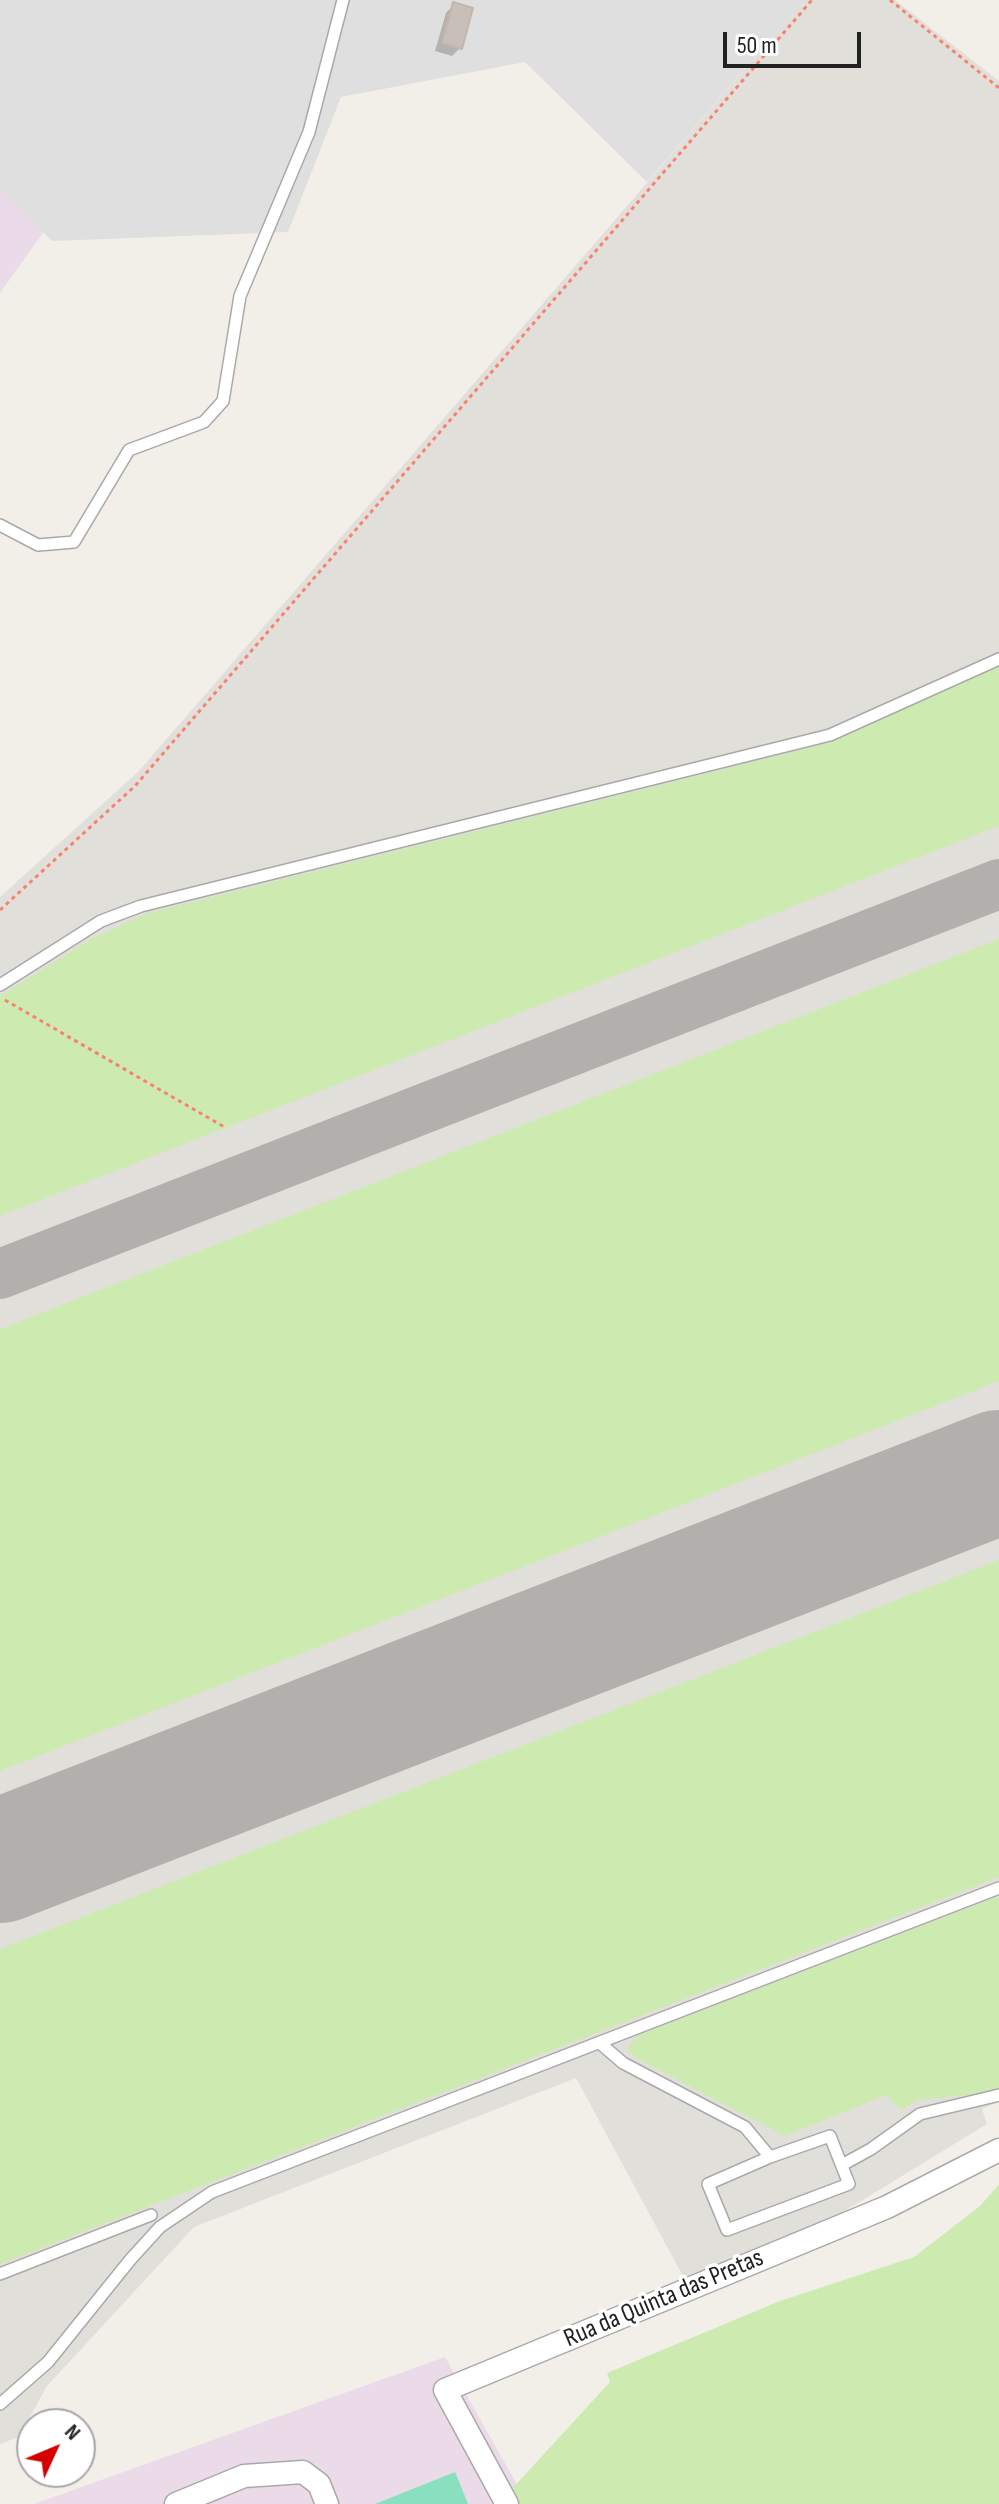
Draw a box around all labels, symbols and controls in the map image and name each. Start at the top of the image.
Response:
scale bar [727,16,865,66]
text: 50 m [737,31,777,60]
street label: Rua da Quinta das Pretas [560,2243,768,2355]
north arrow [16,2408,96,2488]
text: N [58,2419,86,2446]

